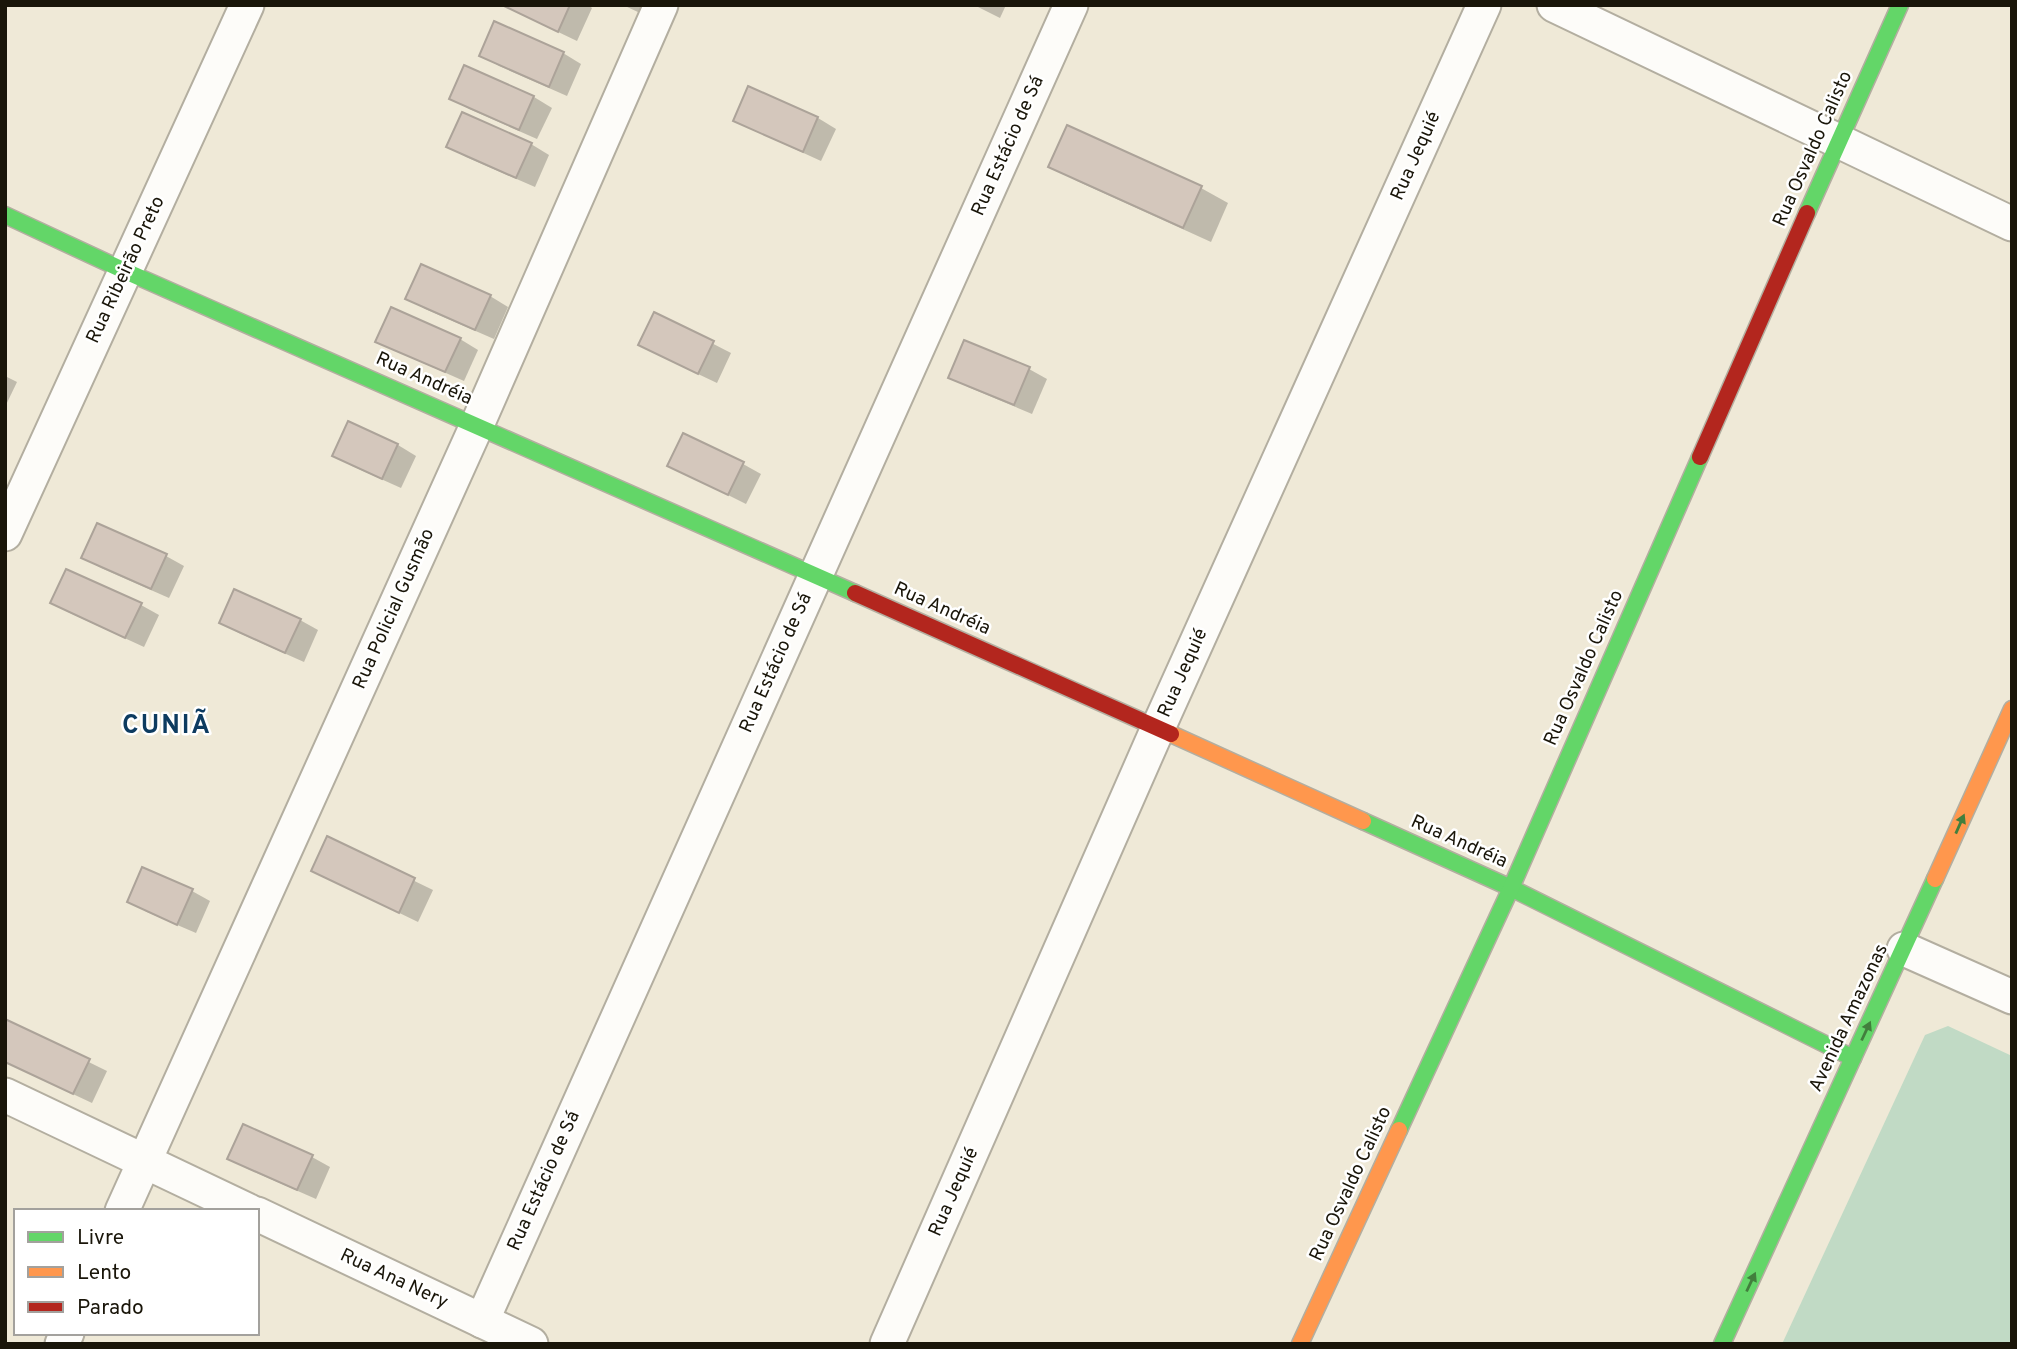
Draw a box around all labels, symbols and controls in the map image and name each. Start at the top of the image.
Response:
street label: Rua Osvaldo Calisto [1768,67,1858,231]
street label: Rua Estácio de Sá [966,72,1050,220]
street label: Rua Jequié [1386,108,1446,204]
street label: Rua Ribeirão Preto [81,193,171,347]
street label: Rua Andréia [372,347,476,411]
street label: Rua Policial Gusmão [348,525,440,693]
street label: Rua Andréia [890,577,994,641]
street label: Rua Osvaldo Calisto [1539,586,1629,750]
street label: Rua Estácio de Sá [734,589,818,737]
street label: Rua Jequié [1153,625,1213,721]
district label: CUNIÃ [122,708,212,743]
street label: Rua Andréia [1407,810,1511,874]
one-way arrow [1955,813,1966,834]
street label: Avenida Amazonas [1804,940,1894,1096]
one-way arrow [1861,1021,1872,1041]
street label: Rua Osvaldo Calisto [1305,1103,1397,1265]
street label: Rua Estácio de Sá [502,1107,586,1255]
street label: Rua Jequié [924,1144,984,1240]
legend [14,1209,259,1335]
text: Livre [77,1225,124,1252]
street label: Rua Ana Nery [336,1243,452,1315]
text: Lento [77,1260,131,1287]
one-way arrow [1745,1272,1756,1292]
text: Parado [77,1295,144,1322]

